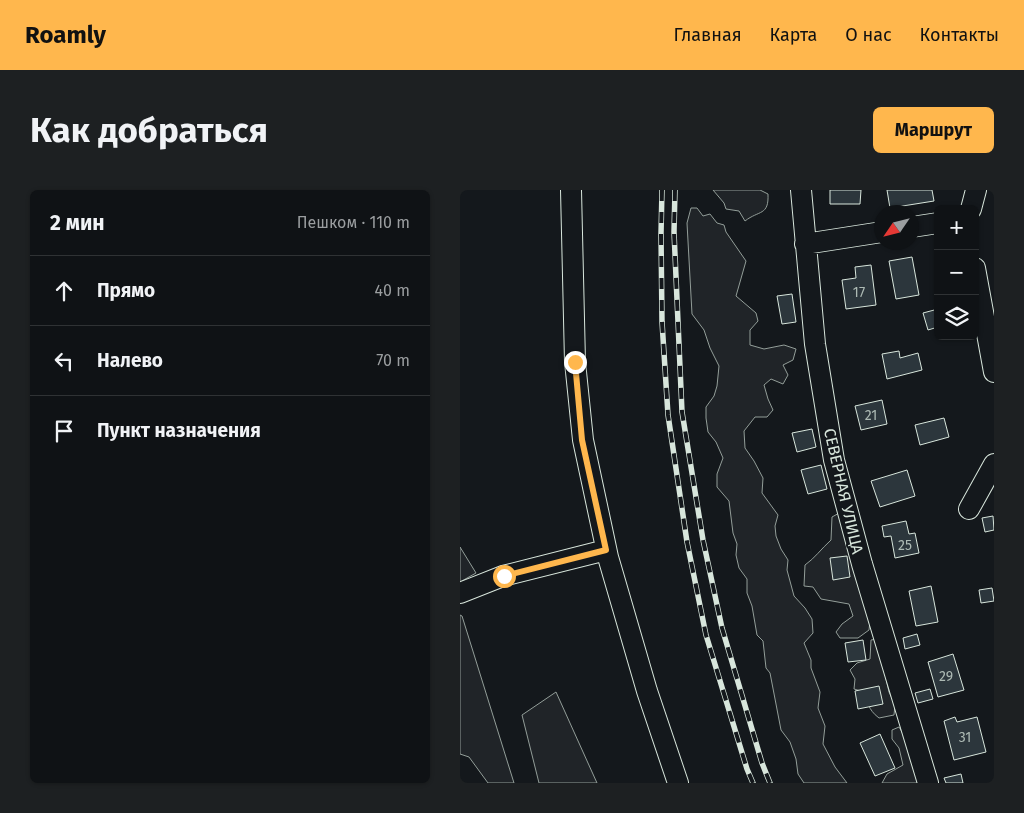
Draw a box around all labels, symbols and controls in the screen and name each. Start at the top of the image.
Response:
text: Roamly [25,21,106,49]
text: Главная [674,24,742,46]
text: Карта [770,24,817,46]
text: О нас [845,24,892,46]
text: Контакты [920,24,999,46]
button: Маршрут [873,107,994,153]
text: Как добраться [30,109,268,151]
north arrow [874,205,919,250]
map controls [934,205,979,340]
button: + [934,205,979,250]
text: 2 мин [50,210,105,236]
text: Пешком · 110 m [297,213,410,232]
button: − [934,250,979,295]
icon: ahead [50,277,78,305]
text: Прямо [97,279,155,302]
text: 40 m [375,281,410,300]
house number: 17 [853,284,865,301]
button: layers [934,295,979,340]
icon: left [50,347,78,375]
text: Налево [97,349,163,372]
text: 70 m [376,351,410,370]
route end [564,351,587,374]
house number: 21 [865,407,877,424]
icon: arrive [50,417,78,445]
text: Пункт назначения [97,419,261,442]
street label: СЕВЕРНАЯ УЛИЦА [820,426,867,557]
house number: 25 [898,537,912,554]
route start [493,565,516,588]
house number: 29 [939,668,953,685]
house number: 31 [959,729,971,746]

